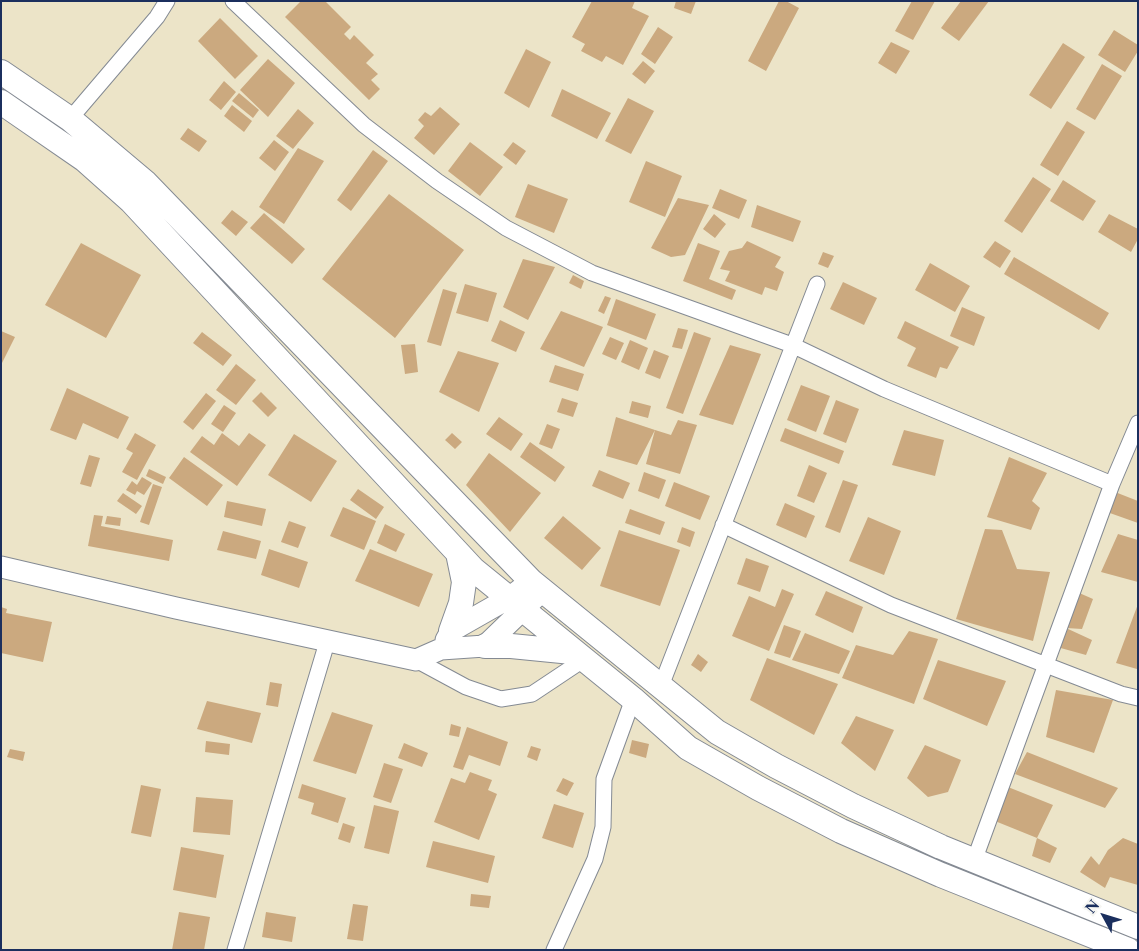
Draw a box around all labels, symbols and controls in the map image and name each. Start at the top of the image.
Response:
north arrow [1079,891,1129,941]
text: N [1082,896,1103,917]

